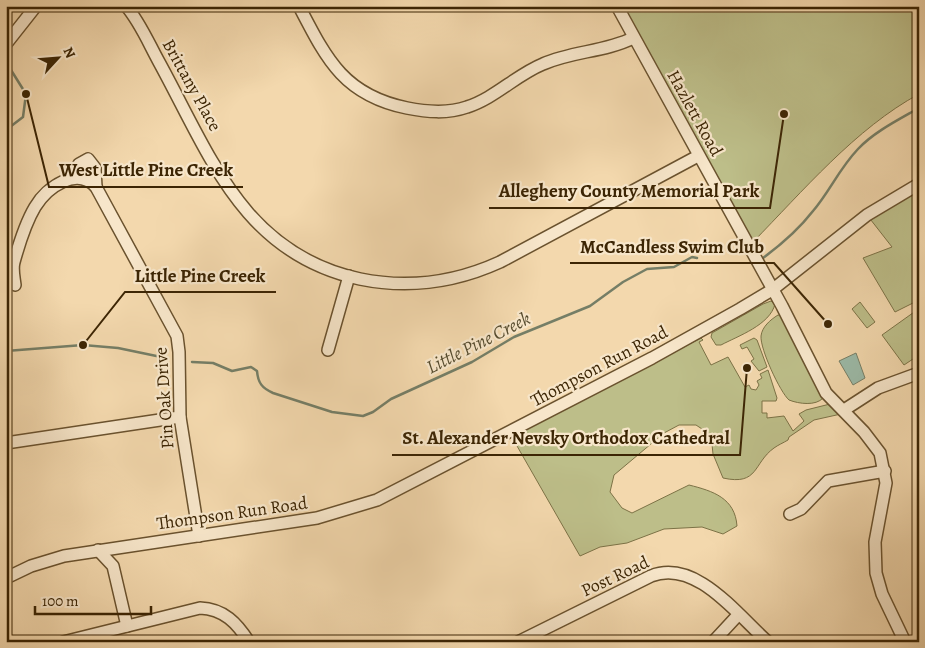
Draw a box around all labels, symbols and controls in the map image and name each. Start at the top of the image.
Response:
north arrow [32,32,82,82]
street label: Brittany Place [157,35,227,135]
text: N [58,44,80,61]
street label: Hazlett Road [661,66,729,161]
callout: West Little Pine Creek [49,153,243,187]
text: West Little Pine Creek [58,157,233,183]
callout: Allegheny County Memorial Park [489,174,770,208]
text: Allegheny County Memorial Park [498,178,759,204]
callout: McCandless Swim Club [570,229,774,263]
text: McCandless Swim Club [580,234,764,260]
callout: Little Pine Creek [125,258,276,292]
text: Little Pine Creek [135,263,266,289]
water label: Little Pine Creek [422,306,535,380]
street label: Thompson Run Road [526,320,672,412]
street label: Pin Oak Drive [148,346,180,450]
callout: St. Alexander Nevsky Orthodox Cathedral [392,421,740,455]
text: St. Alexander Nevsky Orthodox Cathedral [402,425,730,451]
street label: Thompson Run Road [155,490,309,535]
street label: Post Road [577,550,653,602]
scale bar [35,583,151,615]
text: 100 m [42,591,79,611]

